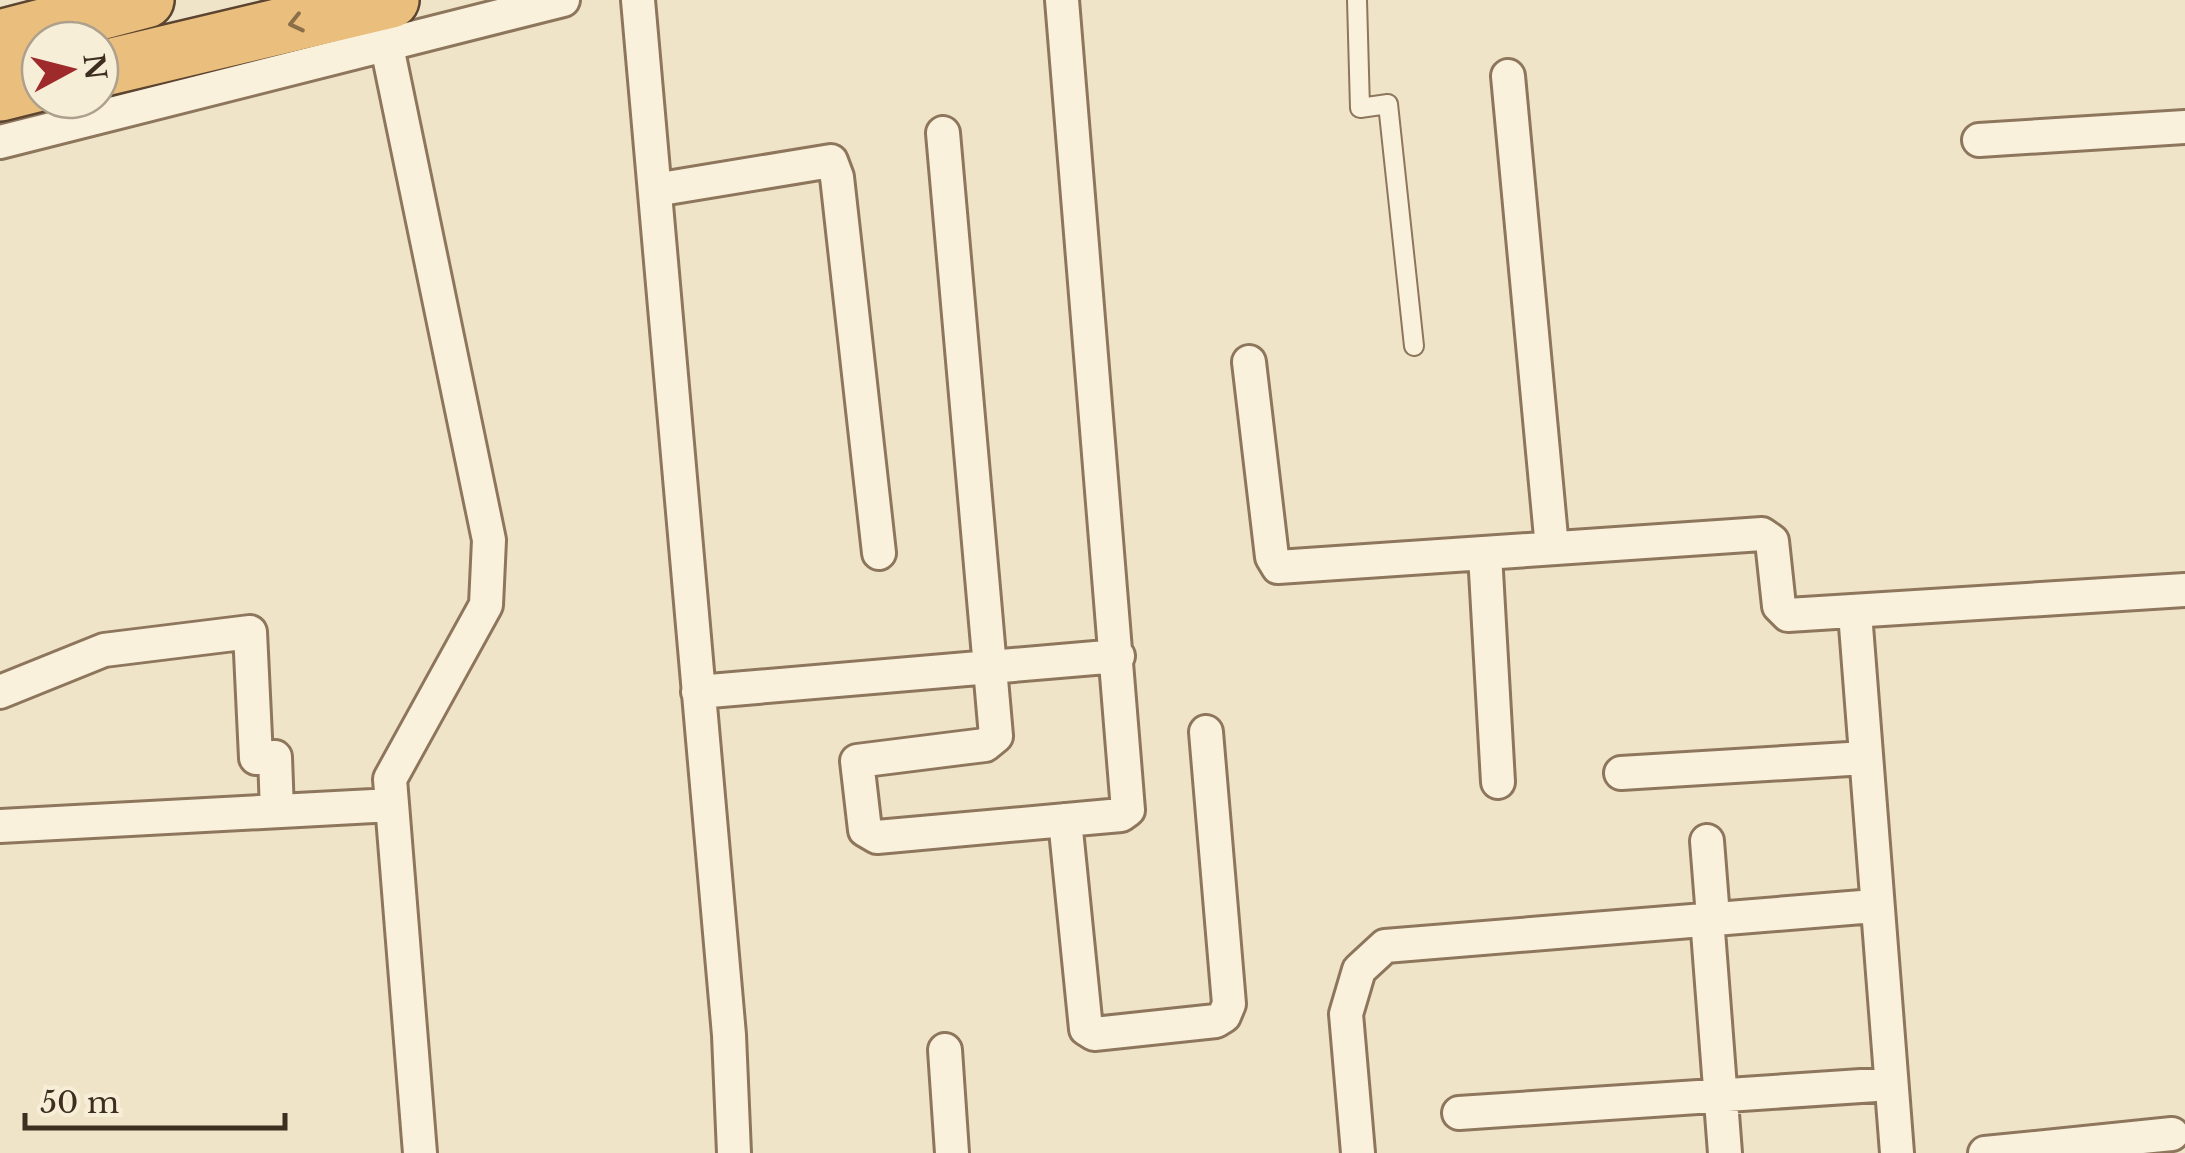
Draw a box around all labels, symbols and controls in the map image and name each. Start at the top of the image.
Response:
one-way arrow [288,11,305,32]
north arrow [20,20,120,120]
text: N [75,52,113,82]
scale bar [25,1068,285,1130]
text: 50 m [40,1084,119,1121]

